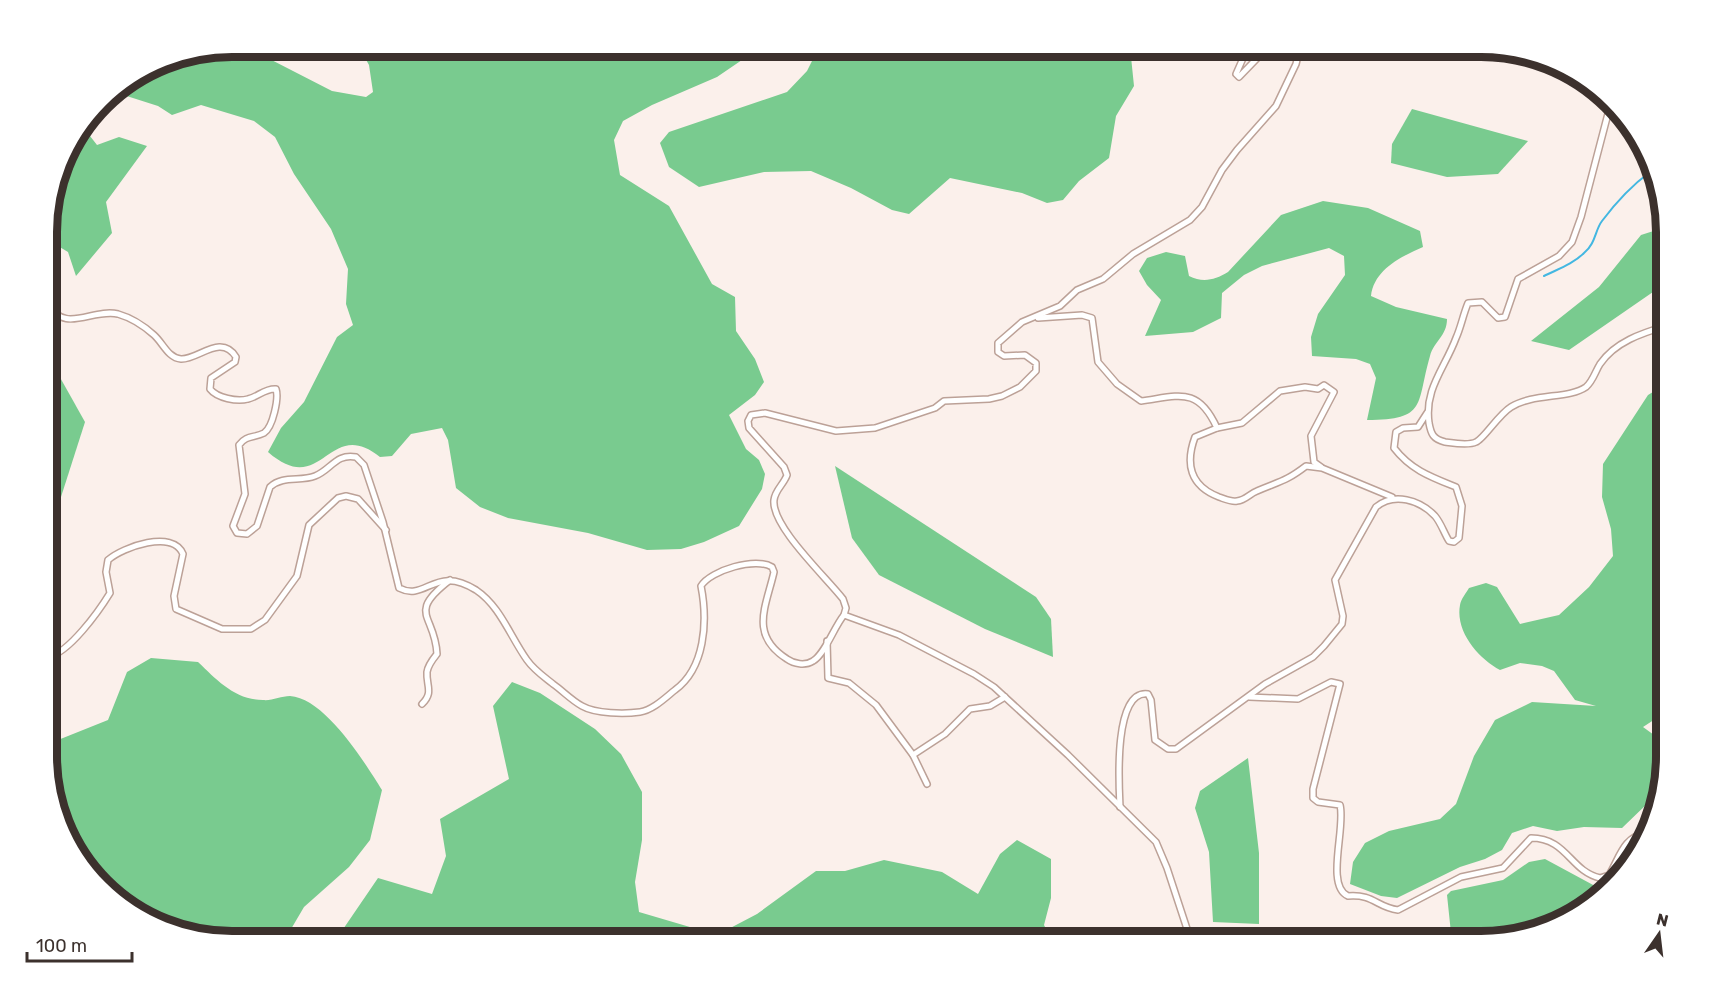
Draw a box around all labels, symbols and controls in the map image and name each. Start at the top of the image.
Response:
north arrow [1629,904,1689,964]
text: N [1655,909,1670,931]
scale bar [27,925,132,963]
text: 100 m [36,935,87,957]

